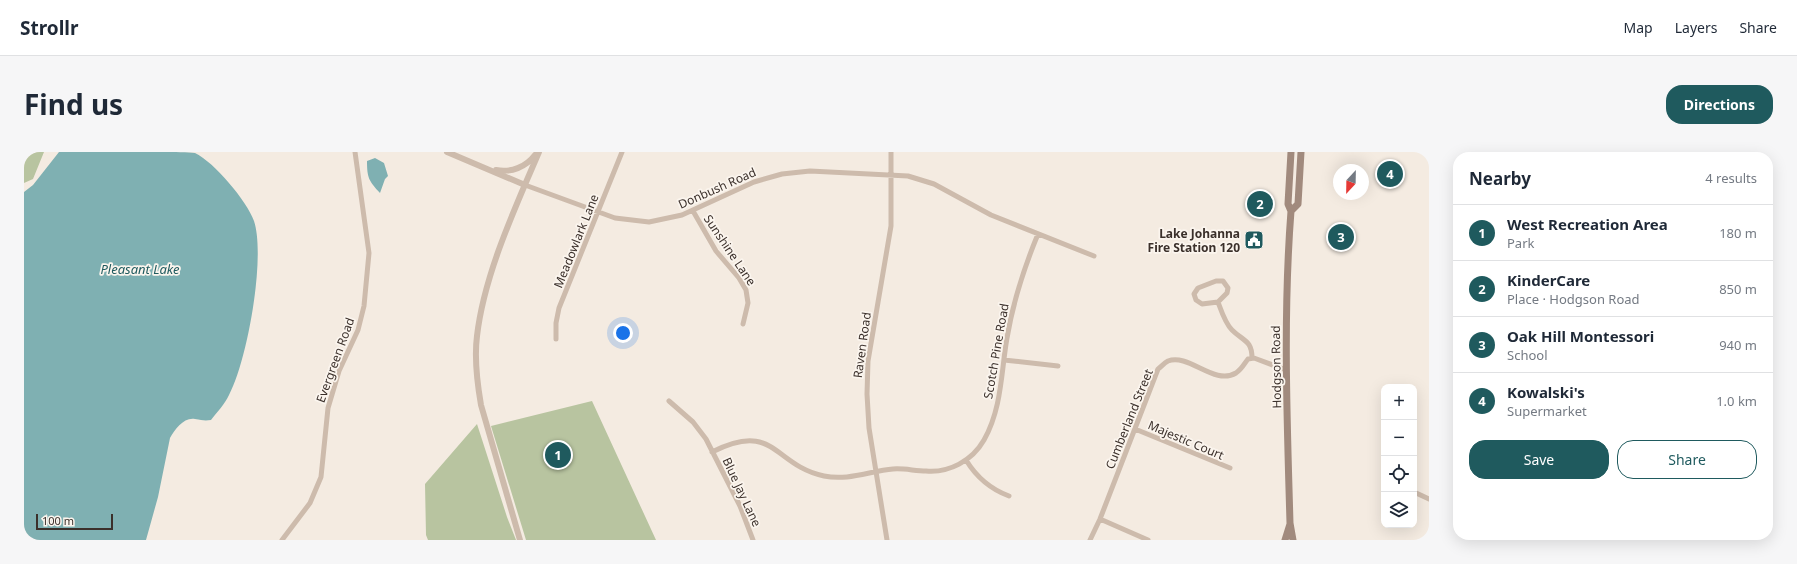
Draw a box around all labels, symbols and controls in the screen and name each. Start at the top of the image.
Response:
text: Strollr [20,15,79,41]
text: Map [1624,18,1653,37]
text: Layers [1675,18,1717,37]
text: Share [1739,18,1777,37]
text: Find us [24,85,123,123]
button: Directions [1666,85,1773,124]
pin: 4 [1377,159,1403,189]
street label: Donbush Road [675,163,759,213]
north arrow [1333,164,1369,200]
text: Nearby [1469,167,1531,190]
text: 4 results [1705,169,1757,187]
pin: 2 [1247,189,1273,219]
street label: Meadowlark Lane [549,191,603,290]
street label: Sunshine Lane [700,211,760,289]
text: West Recreation Area [1507,214,1668,234]
pin: 3 [1328,222,1354,252]
text: 1 [1478,224,1486,242]
text: 180 m [1719,224,1757,242]
place label: Lake Johanna Fire Station 120 [1148,225,1240,256]
public building icon: Lake Johanna Fire Station 120 [1243,229,1265,251]
text: Park [1507,234,1534,252]
water label: Pleasant Lake [100,260,180,278]
text: KinderCare [1507,270,1590,290]
text: 2 [1478,280,1486,298]
text: 850 m [1719,280,1757,298]
text: Place · Hodgson Road [1507,290,1640,308]
street label: Scotch Pine Road [979,302,1013,400]
street label: Raven Road [849,311,875,379]
street label: Evergreen Road [312,315,358,405]
your location [613,323,633,343]
street label: Hodgson Road [1267,325,1285,409]
text: Oak Hill Montessori [1507,326,1654,346]
text: 3 [1478,336,1486,354]
text: 940 m [1719,336,1757,354]
text: School [1507,346,1548,364]
street label: Cumberland Street [1101,366,1157,472]
text: Kowalski's [1507,382,1585,402]
map controls [1381,384,1417,528]
button: + [1381,384,1417,420]
text: 4 [1478,392,1486,410]
text: 1.0 km [1716,392,1757,410]
text: Supermarket [1507,402,1587,420]
street label: Majestic Court [1145,416,1227,464]
button: − [1381,420,1417,456]
pin: 1 [545,440,571,470]
button: Save [1469,440,1609,479]
button: Share [1617,440,1757,479]
street label: Blue Jay Lane [719,455,766,530]
button: locate [1381,456,1417,492]
button: layers [1381,492,1417,528]
scale bar [36,512,113,531]
text: 100 m [42,513,74,528]

